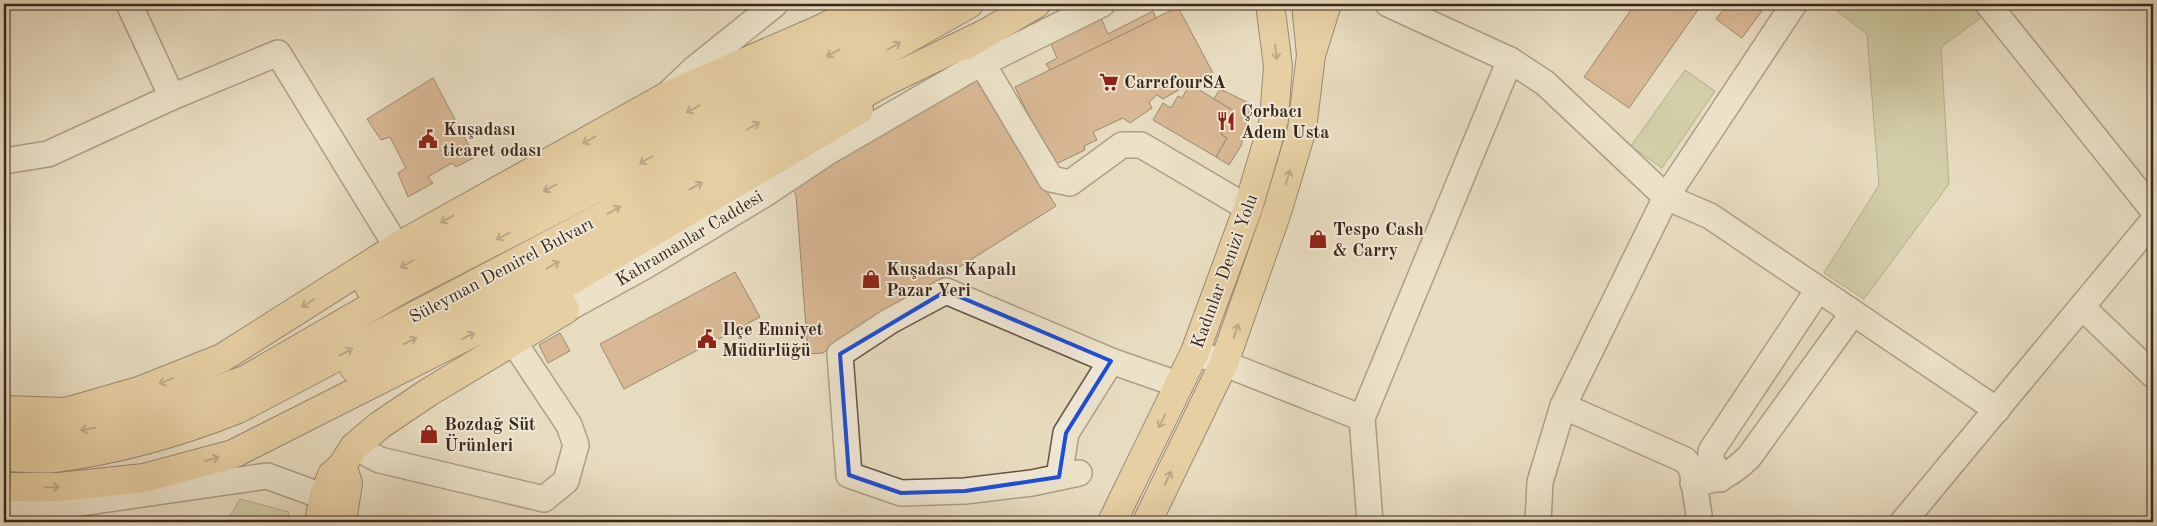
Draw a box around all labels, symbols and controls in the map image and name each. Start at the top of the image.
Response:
one-way arrow [886,41,901,50]
one-way arrow [1271,44,1281,60]
one-way arrow [826,49,841,59]
supermarket icon: CarrefourSA [1098,71,1120,93]
place label: CarrefourSA [1124,74,1226,92]
place label: Çorbacı Adem Usta [1241,103,1329,142]
one-way arrow [685,104,700,114]
restaurant icon: Çorbacı Adem Usta [1215,110,1237,132]
place label: Kuşadası ticaret odası [443,121,541,160]
one-way arrow [745,121,759,131]
public building icon: Kuşadası ticaret odası [417,128,439,150]
one-way arrow [582,135,597,145]
one-way arrow [640,155,654,165]
one-way arrow [1283,169,1293,185]
one-way arrow [688,181,702,191]
one-way arrow [544,183,558,193]
street label: Kahramanlar Caddesi [613,188,766,290]
street label: Kadınlar Denizi Yolu [1189,192,1261,351]
one-way arrow [606,205,620,215]
street label: Süleyman Demirel Bulvarı [407,215,597,327]
one-way arrow [440,215,455,224]
place label: Tespo Cash & Carry [1333,221,1424,260]
shop icon: Tespo Cash & Carry [1307,228,1329,250]
one-way arrow [496,232,511,241]
one-way arrow [400,260,415,269]
one-way arrow [546,260,561,270]
place label: Kuşadası Kapalı Pazar Yeri [886,261,1016,300]
shop icon: Kuşadası Kapalı Pazar Yeri [860,268,882,290]
one-way arrow [302,299,316,309]
place label: Ilçe Emniyet Müdürlüğü [722,321,824,360]
one-way arrow [1232,323,1241,339]
public building icon: Ilçe Emniyet Müdürlüğü [696,328,718,350]
one-way arrow [461,331,476,341]
one-way arrow [402,336,417,345]
one-way arrow [339,347,354,357]
one-way arrow [159,376,174,386]
one-way arrow [1157,413,1166,428]
place label: Bozdağ Süt Ürünleri [444,416,536,455]
shop icon: Bozdağ Süt Ürünleri [418,423,440,445]
one-way arrow [80,424,96,434]
one-way arrow [204,454,220,464]
one-way arrow [1164,471,1174,486]
one-way arrow [44,482,60,492]

